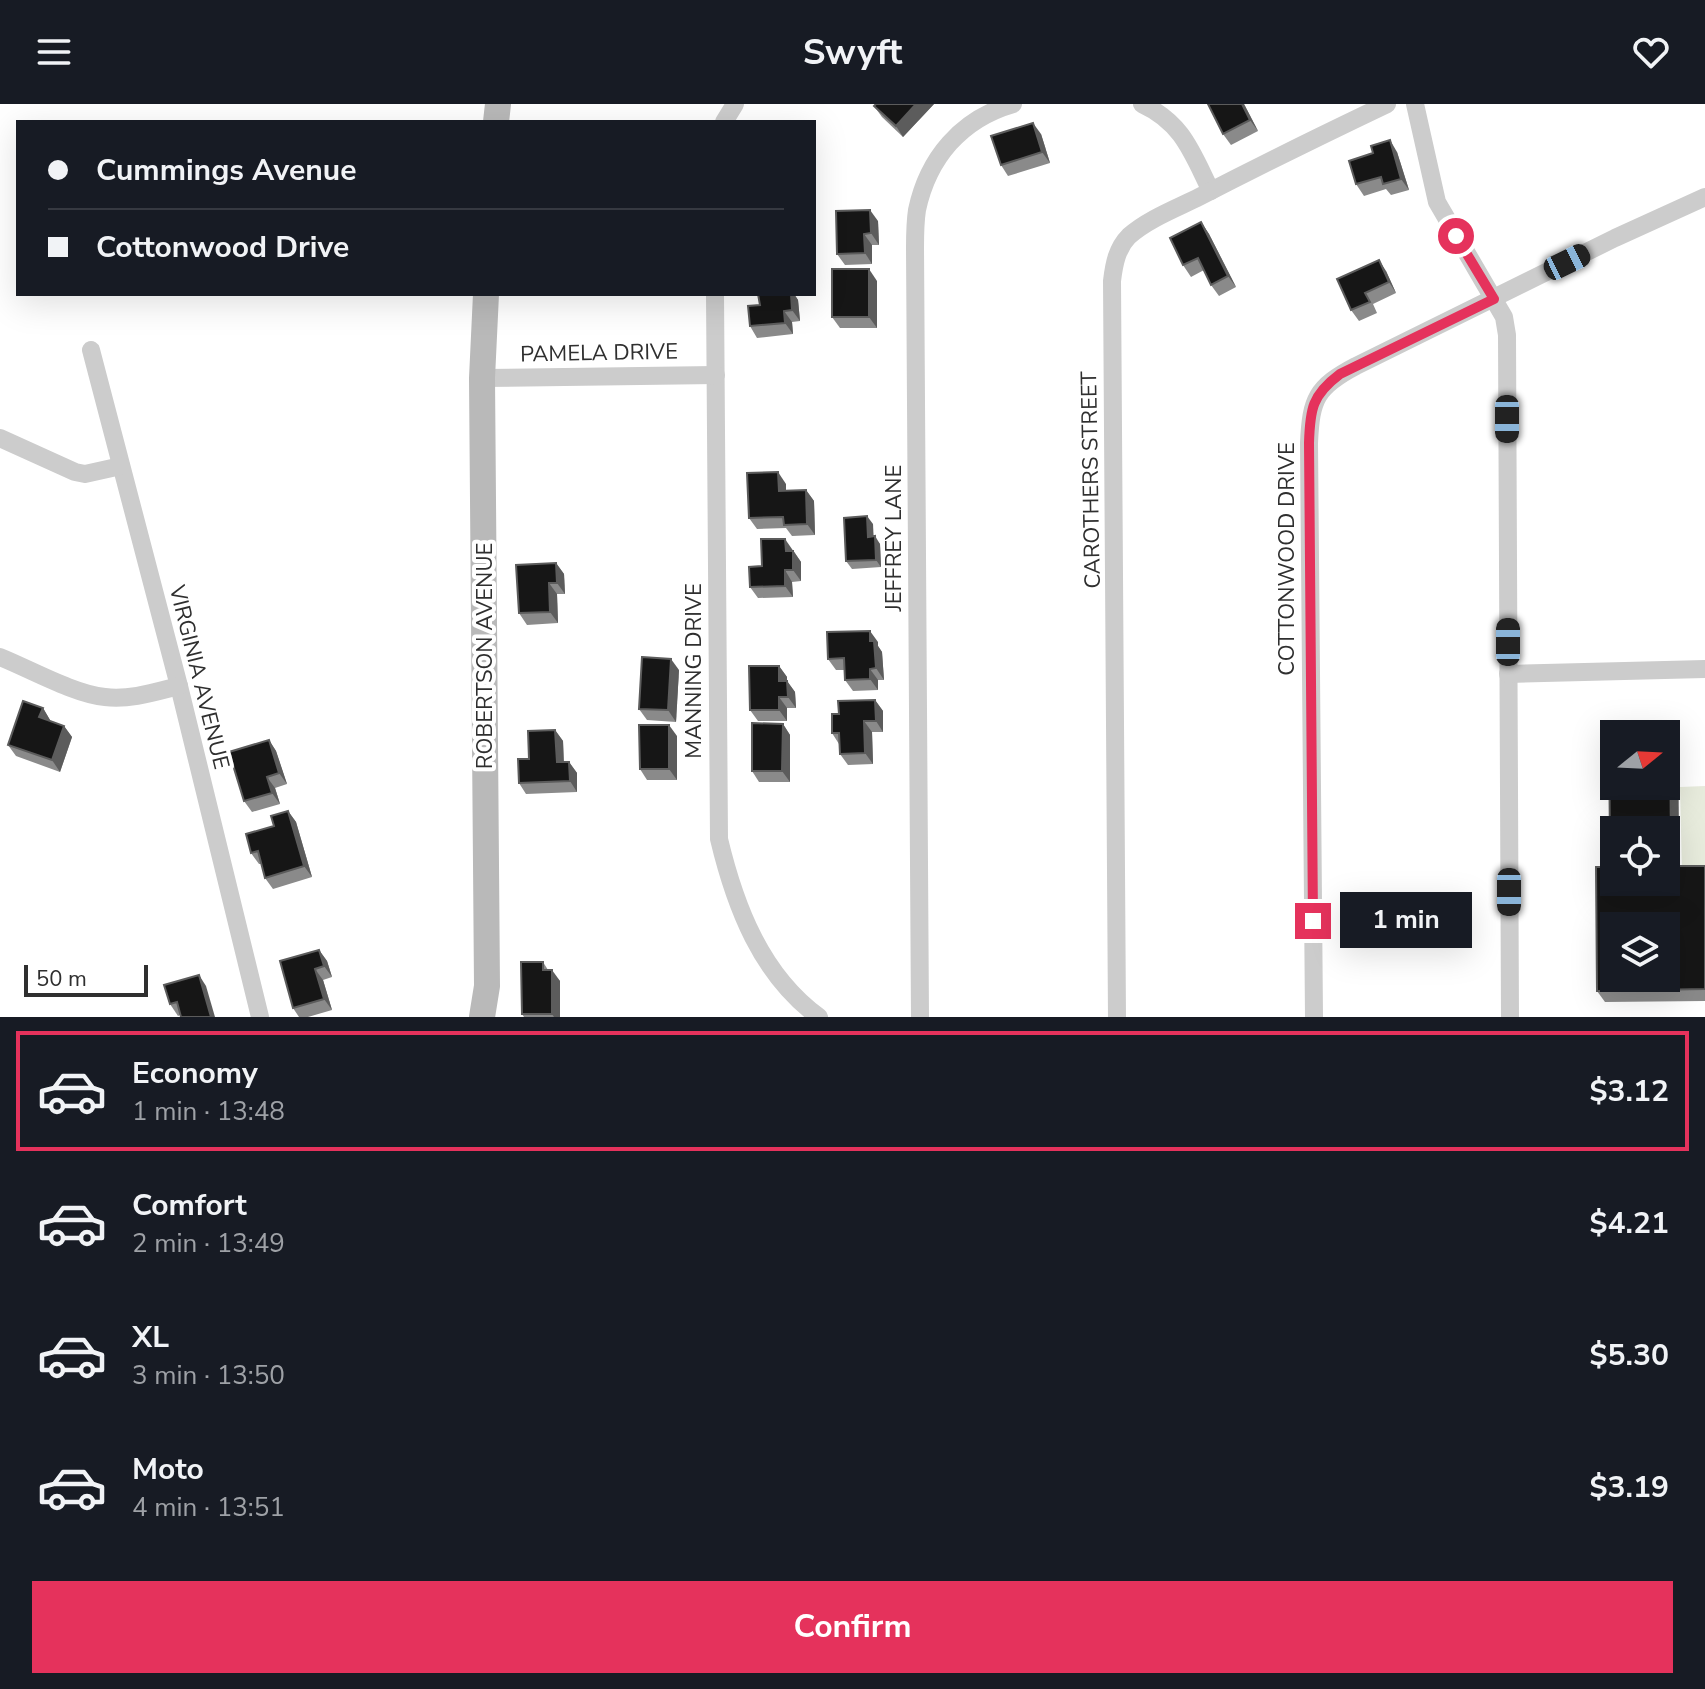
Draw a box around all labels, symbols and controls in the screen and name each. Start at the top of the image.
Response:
text: Swyft [803,28,902,77]
icon: menu [32,30,76,74]
icon: heart [1629,30,1673,74]
text: Cummings Avenue [96,150,356,191]
route start [1438,218,1474,254]
text: Cottonwood Drive [96,227,349,268]
car [1540,241,1594,283]
street label: PAMELA DRIVE [520,337,678,369]
street label: CAROTHERS STREET [1074,370,1108,589]
car [1495,395,1519,443]
street label: COTTONWOOD DRIVE [1272,442,1302,676]
street label: JEFFREY LANE [879,465,909,612]
street label: ROBERTSON AVENUE [470,543,500,769]
street label: VIRGINIA AVENUE [161,581,236,772]
street label: MANNING DRIVE [679,583,709,759]
car [1496,618,1520,666]
north arrow [1600,720,1680,800]
map controls [1600,720,1680,992]
button: locate [1600,816,1680,896]
car [1497,868,1521,916]
callout: 1 min [1341,893,1473,949]
text: 1 min [1372,902,1440,937]
route end [1295,903,1331,939]
button: layers [1600,912,1680,992]
scale bar [24,961,148,997]
text: 50 m [36,964,87,994]
text: Economy [132,1053,258,1094]
icon: car [36,1055,108,1127]
text: $3.12 [1590,1071,1669,1112]
text: 1 min · 13:48 [132,1094,285,1129]
text: Comfort [132,1185,247,1226]
icon: car [36,1187,108,1259]
text: $4.21 [1590,1203,1669,1244]
text: 2 min · 13:49 [132,1226,285,1261]
text: XL [132,1317,169,1358]
icon: car [36,1319,108,1391]
text: $5.30 [1590,1335,1669,1376]
text: 3 min · 13:50 [132,1358,285,1393]
text: Moto [132,1449,204,1490]
icon: car [36,1451,108,1523]
text: $3.19 [1590,1467,1669,1508]
text: 4 min · 13:51 [132,1490,285,1525]
button: Confirm [32,1581,1673,1673]

